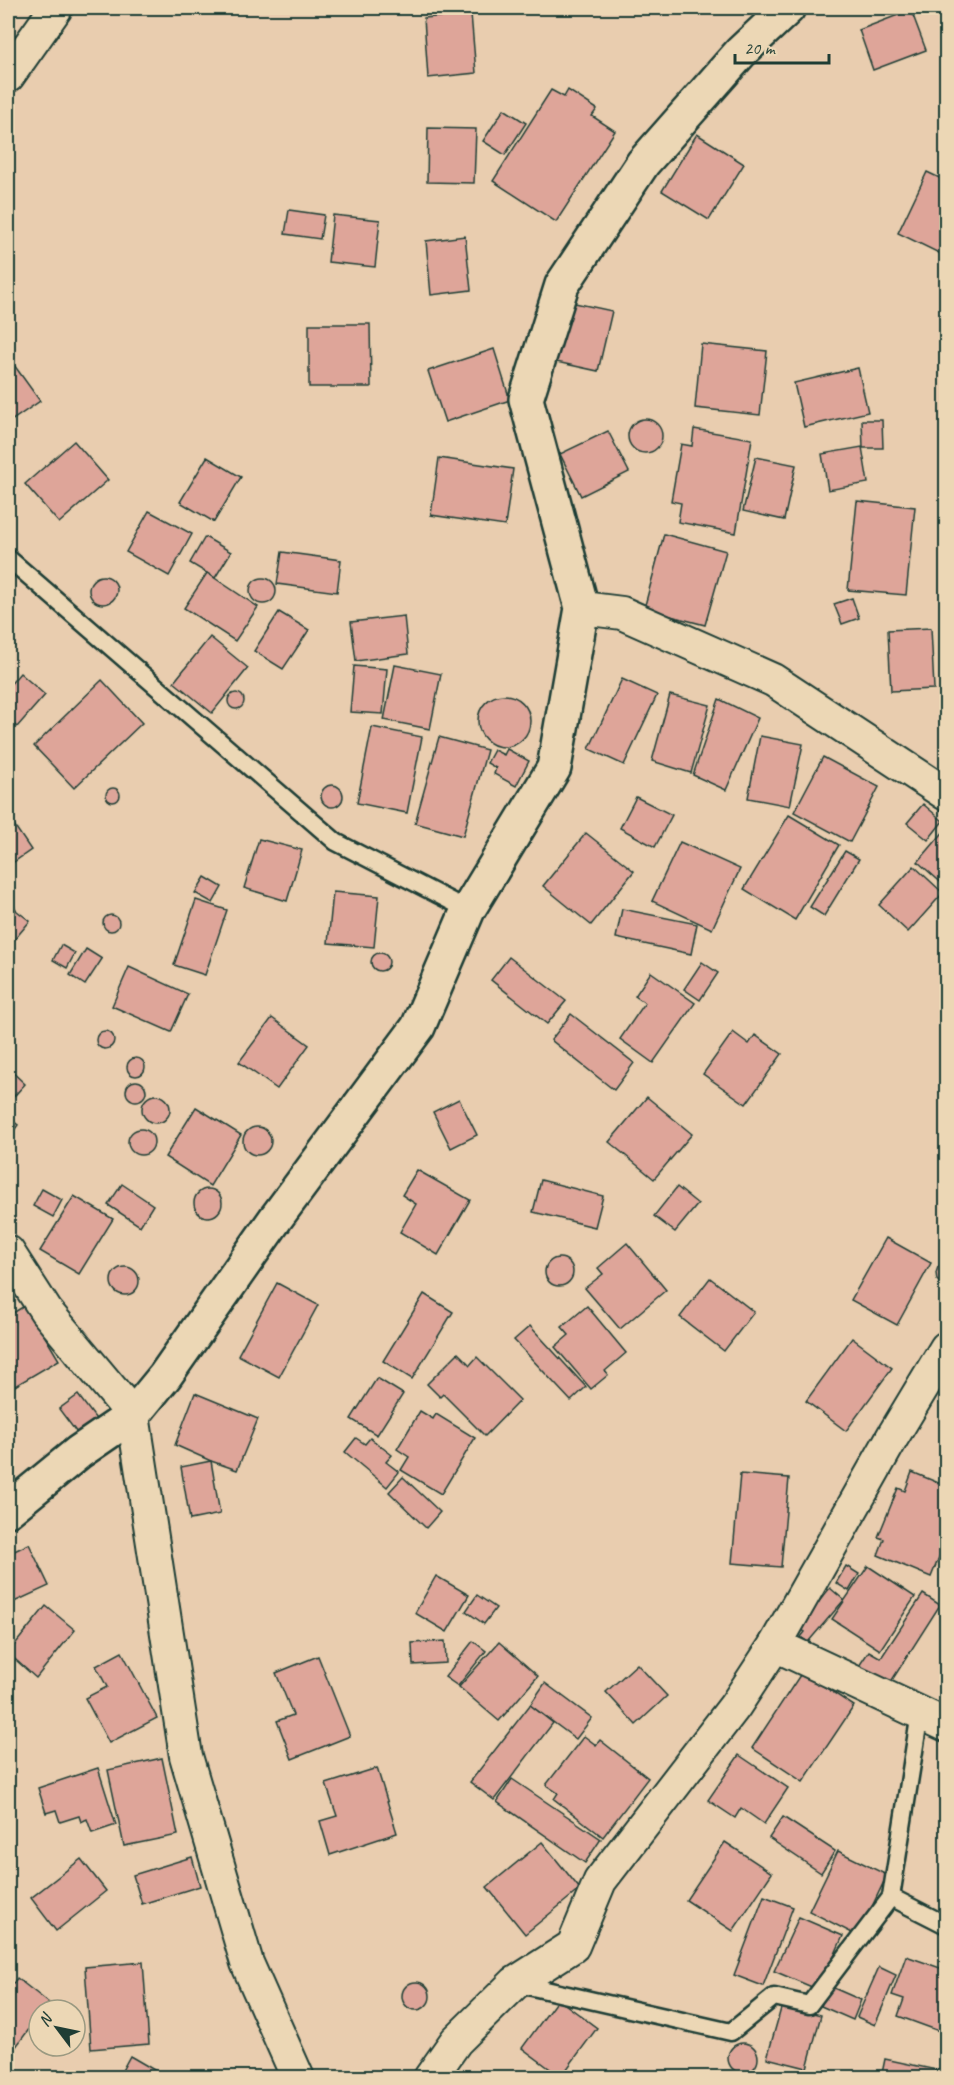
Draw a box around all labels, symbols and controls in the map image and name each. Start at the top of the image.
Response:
scale bar [735,27,830,65]
text: 20 m [744,37,777,59]
north arrow [27,1998,87,2058]
text: N [34,2008,58,2030]

